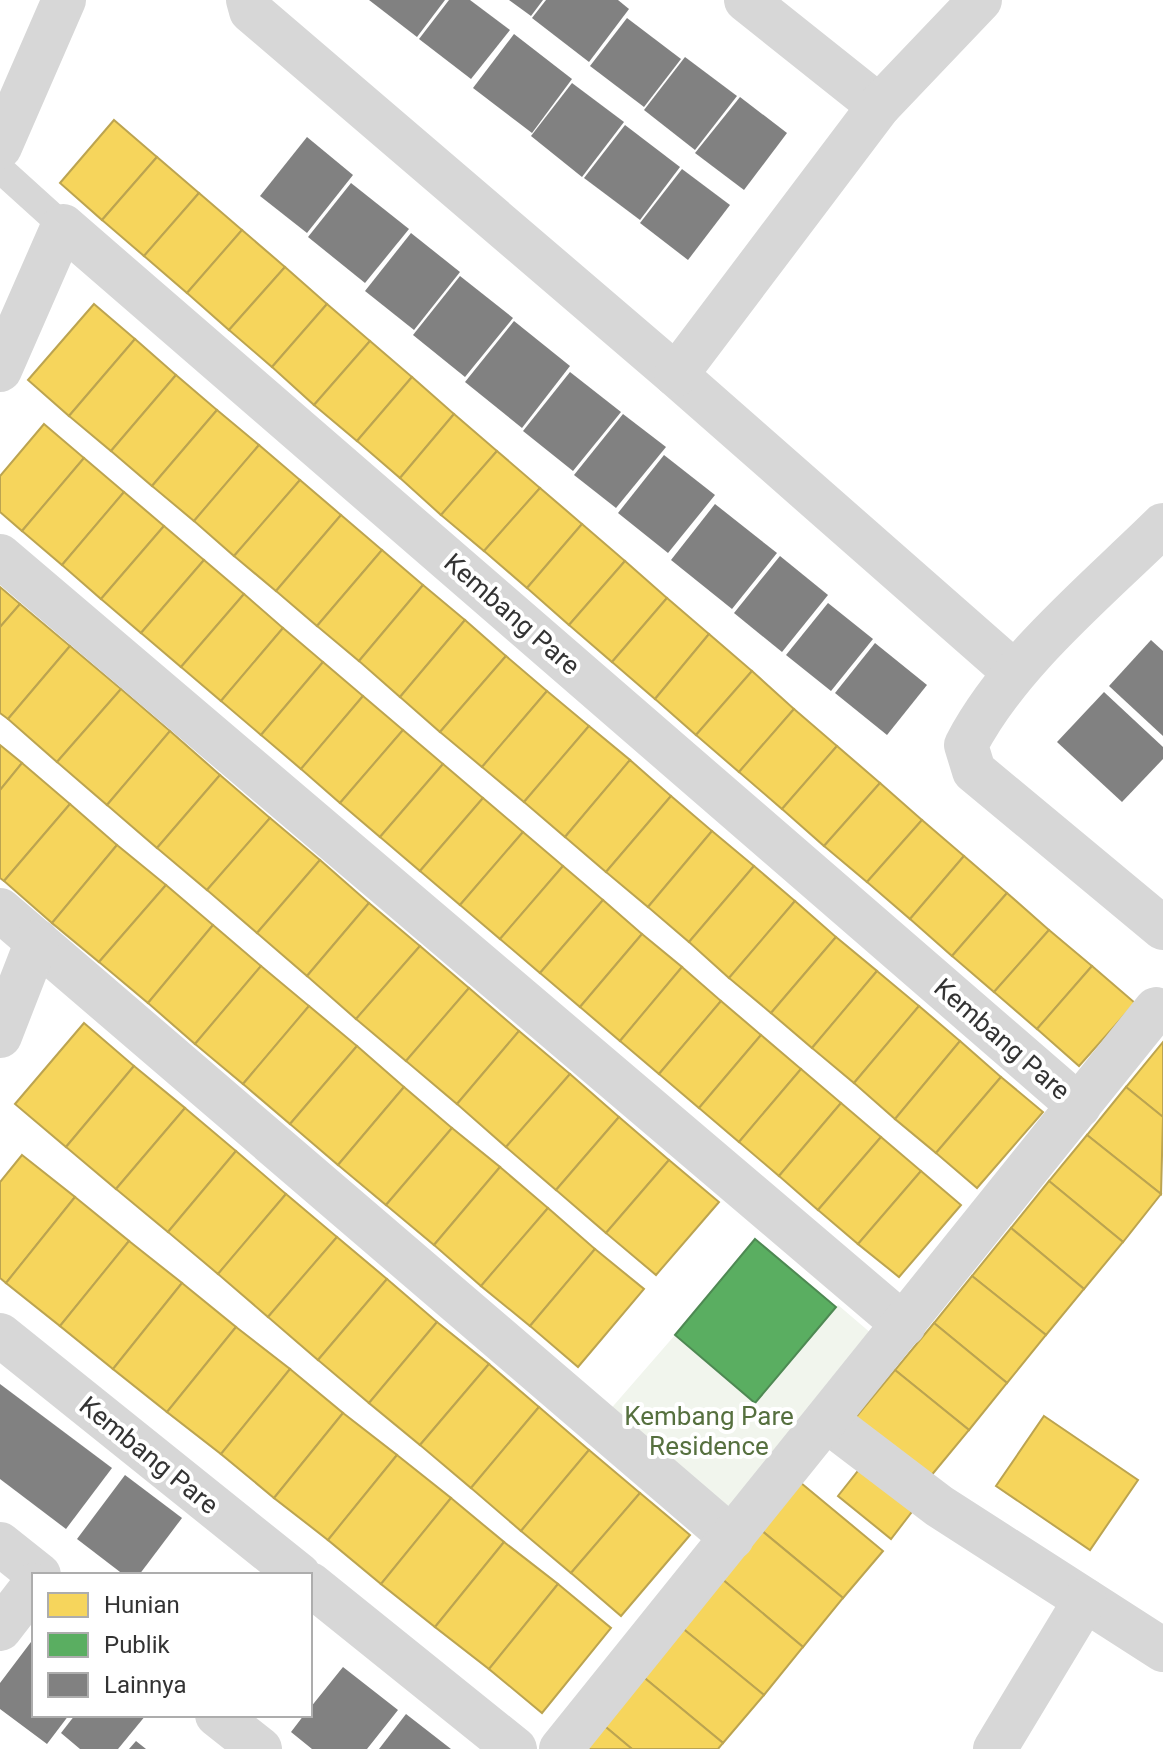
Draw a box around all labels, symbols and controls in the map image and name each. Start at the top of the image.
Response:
street label: Kembang Pare [438,547,586,681]
street label: Kembang Pare [928,972,1076,1106]
street label: Kembang Pare [74,1390,224,1520]
park label: Kembang Pare Residence [624,1401,794,1461]
legend [32,1573,312,1717]
text: Hunian [104,1591,180,1619]
text: Publik [104,1631,171,1659]
text: Lainnya [104,1671,187,1699]

